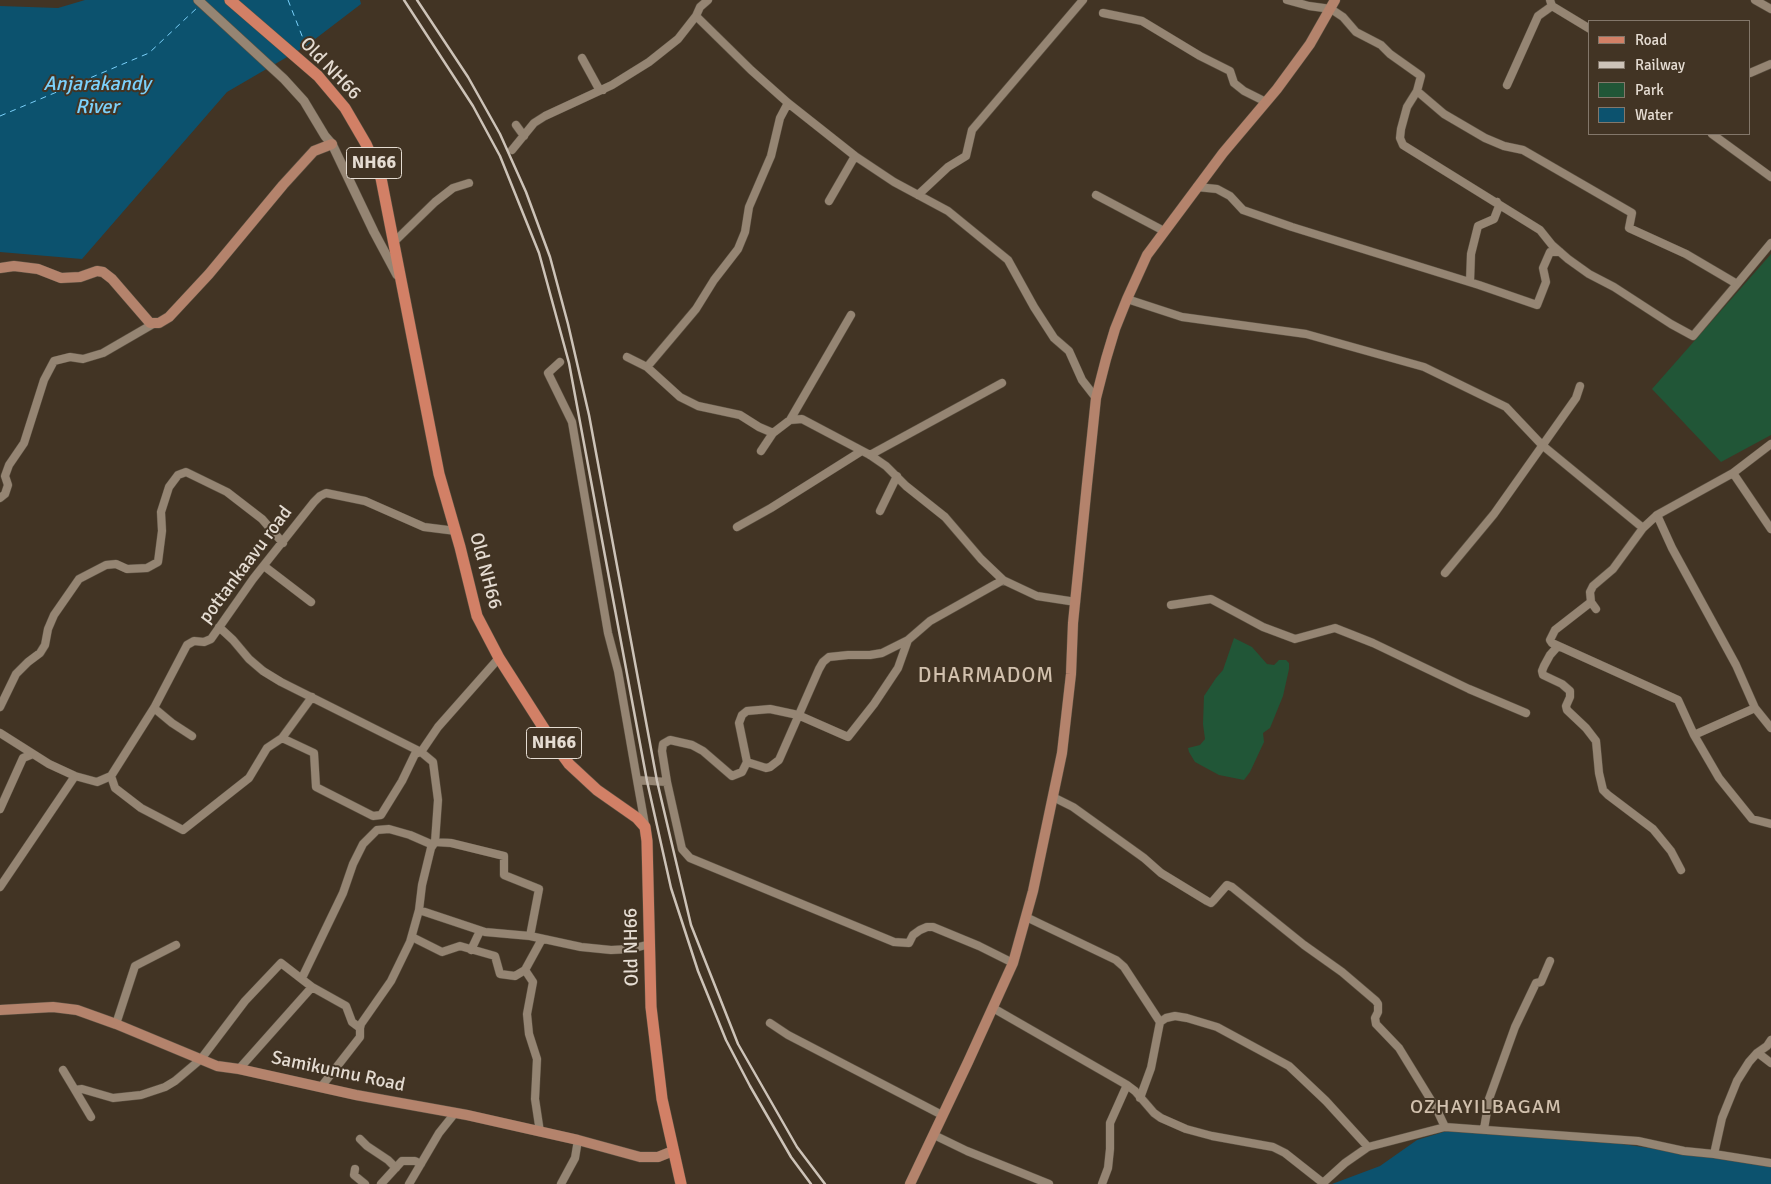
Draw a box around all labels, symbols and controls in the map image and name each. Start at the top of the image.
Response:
legend [1588,20,1751,135]
text: Road [1635,31,1667,49]
street label: Old NH66 [295,33,365,105]
text: Railway [1635,56,1685,74]
water label: Anjarakandy River [43,73,151,120]
text: Park [1635,81,1664,99]
text: Water [1635,106,1673,124]
road number: NH66 [346,148,402,178]
street label: pottankaavu road [194,502,298,628]
street label: Old NH66 [464,530,506,612]
district label: DHARMADOM [917,663,1055,689]
road number: NH66 [526,728,582,758]
street label: Old NH66 [620,908,644,986]
street label: Samikunnu Road [269,1047,407,1097]
district label: OZHAYILBAGAM [1408,1096,1564,1120]

